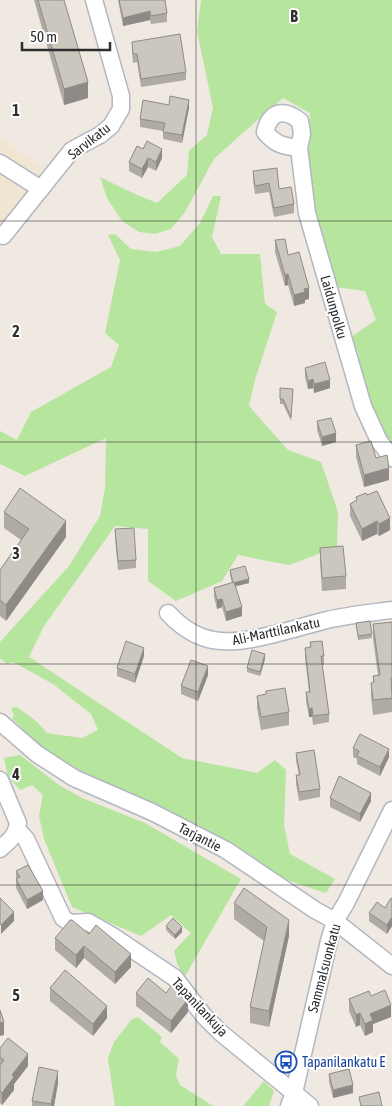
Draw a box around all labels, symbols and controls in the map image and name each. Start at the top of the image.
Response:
text: B [290,7,298,25]
scale bar [22,20,110,52]
text: 50 m [30,28,57,45]
text: 1 [12,101,20,119]
street label: Sarvikatu [65,120,113,162]
street label: Laidunpolku [317,273,351,341]
text: 2 [12,322,20,340]
text: 3 [12,544,20,562]
street label: Ali-Marttilankatu [231,614,321,648]
text: 4 [11,765,20,783]
street label: Tarjantie [176,819,224,855]
street label: Sammalsuonkatu [304,922,344,1014]
street label: Tapanilankuja [169,974,231,1040]
text: 5 [12,986,20,1004]
bus stop icon: Tapanilankatu E [274,1050,298,1074]
place label: Tapanilankatu E [302,1054,385,1070]

